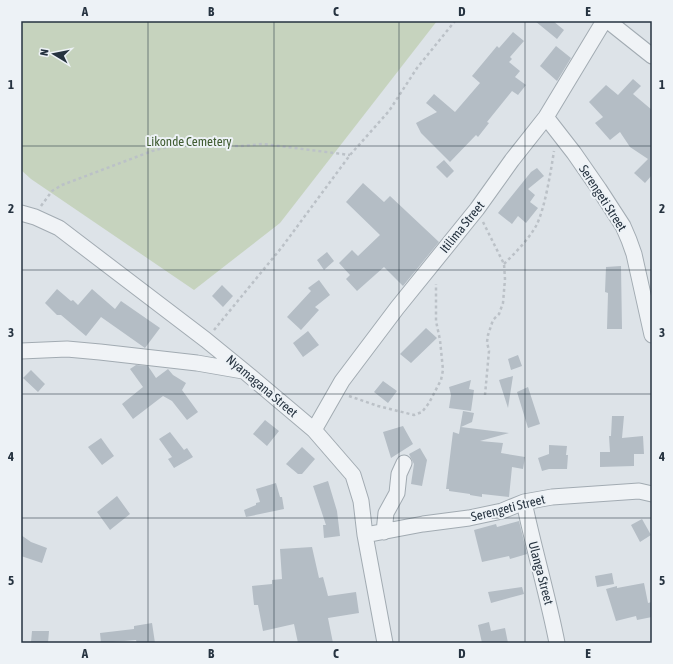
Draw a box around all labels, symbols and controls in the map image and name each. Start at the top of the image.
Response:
text: A [81,4,89,19]
text: B [208,4,215,19]
text: C [333,4,339,19]
text: D [458,4,466,19]
text: E [585,4,591,19]
north arrow [34,34,74,74]
text: N [38,48,51,57]
text: 1 [8,77,14,92]
text: 1 [659,77,665,92]
park label: Likonde Cemetery [146,134,232,149]
street label: Serengeti Street [576,162,630,234]
street label: Itilima Street [437,198,488,256]
text: 2 [8,201,14,216]
text: 2 [659,201,665,216]
text: 3 [8,325,14,340]
text: 3 [659,325,665,340]
street label: Nyamagana Street [223,352,301,420]
text: 4 [7,449,14,464]
text: 4 [658,449,665,464]
street label: Serengeti Street [469,492,547,524]
street label: Ulanga Street [525,540,557,607]
text: 5 [8,573,14,588]
text: 5 [659,573,665,588]
text: A [81,646,89,661]
text: B [208,646,215,661]
text: C [333,646,339,661]
text: D [458,646,466,661]
text: E [585,646,591,661]

